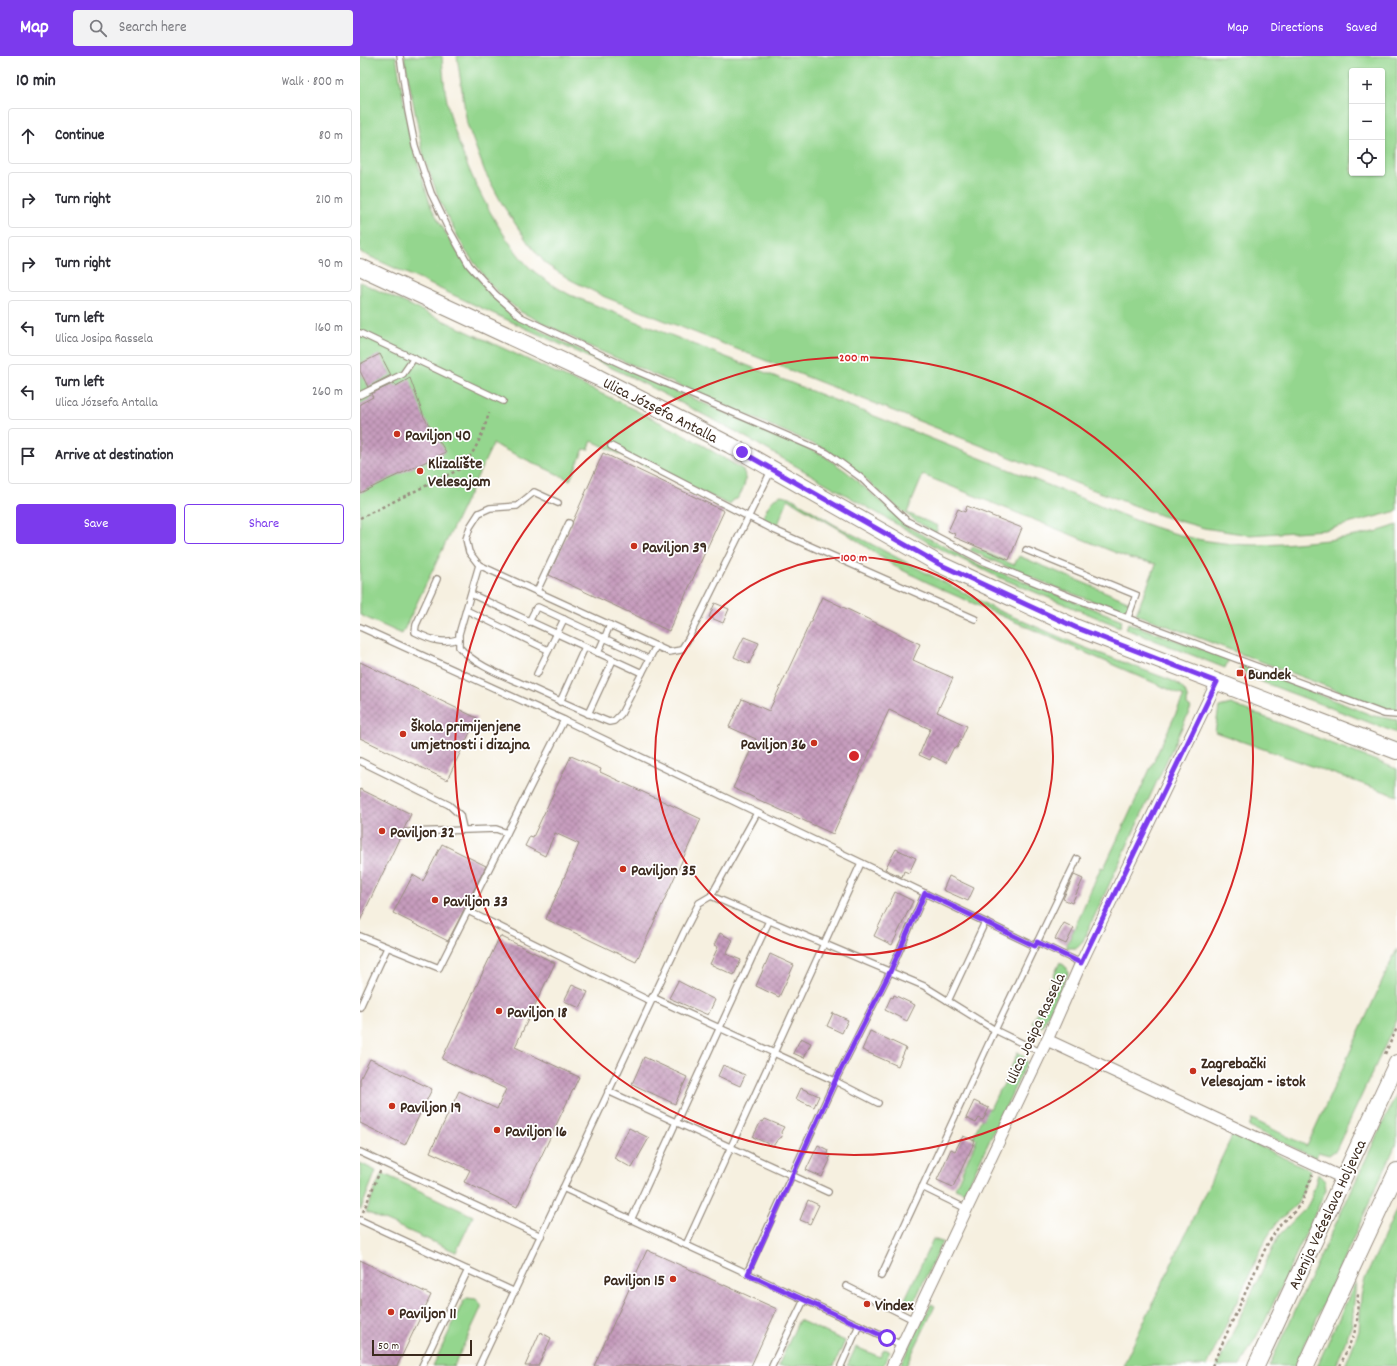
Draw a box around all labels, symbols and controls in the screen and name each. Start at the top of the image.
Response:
search box [73,10,353,46]
text: Map [20,15,49,42]
icon: search [87,17,109,39]
text: Search here [119,17,187,39]
text: Map [1227,18,1249,38]
text: Directions [1271,18,1324,38]
text: Saved [1346,18,1377,38]
map controls [1349,68,1385,176]
button: + [1349,68,1385,104]
text: 10 min [16,70,56,94]
text: Walk · 800 m [282,73,344,92]
button: − [1349,104,1385,140]
icon: ahead [17,125,39,147]
text: Continue [55,125,104,147]
text: 80 m [319,127,343,146]
button: locate [1349,140,1385,176]
icon: right [17,189,39,211]
text: Turn right [55,189,111,211]
text: 210 m [315,191,343,210]
icon: right [17,253,39,275]
text: Turn right [55,253,111,275]
text: 90 m [318,255,343,274]
text: Turn left [55,308,104,330]
icon: left [17,317,39,339]
text: 160 m [315,319,343,338]
text: Ulica Josipa Rassela [55,330,153,349]
text: 200 m [839,350,869,367]
text: Turn left [55,372,104,394]
street label: Ulica Józsefa Antalla [598,372,722,450]
icon: left [17,381,39,403]
text: 260 m [312,383,343,402]
text: Ulica Józsefa Antalla [55,394,158,413]
place label: Paviljon 40 [405,425,471,448]
marker: Paviljon 40 [392,429,402,439]
route end [733,443,751,461]
icon: arrive [17,445,39,467]
text: Arrive at destination [55,445,173,467]
place label: Klizalište Velesajam [428,453,491,494]
marker: Klizalište Velesajam [415,466,425,476]
button: Save [16,504,176,544]
button: Share [184,504,344,544]
place label: Paviljon 39 [642,537,707,560]
marker: Paviljon 39 [629,541,639,551]
text: 100 m [841,550,867,567]
place label: Bundek [1248,664,1291,687]
marker: Bundek [1235,668,1245,678]
place label: Škola primijenjene umjetnosti i dizajna [411,716,531,757]
marker: Škola primijenjene umjetnosti i dizajna [398,729,408,739]
place label: Paviljon 36 [741,734,806,757]
marker: Paviljon 36 [809,738,819,748]
centre of rings [847,749,861,763]
place label: Paviljon 32 [390,822,455,845]
marker: Paviljon 32 [377,826,387,836]
place label: Paviljon 35 [631,860,696,883]
marker: Paviljon 35 [618,864,628,874]
place label: Paviljon 33 [443,891,508,914]
marker: Paviljon 33 [430,895,440,905]
street label: Ulica Josipa Rassela [1000,969,1072,1088]
place label: Paviljon 18 [507,1002,568,1025]
marker: Paviljon 18 [494,1006,504,1016]
place label: Zagrebački Velesajam - istok [1201,1053,1306,1094]
marker: Zagrebački Velesajam - istok [1188,1066,1198,1076]
place label: Paviljon 19 [400,1097,461,1120]
marker: Paviljon 19 [387,1101,397,1111]
place label: Paviljon 16 [505,1121,567,1144]
marker: Paviljon 16 [492,1125,502,1135]
street label: Avenija Većeslava Holjevca [1283,1136,1373,1294]
place label: Paviljon 15 [604,1270,665,1293]
marker: Paviljon 15 [668,1274,678,1284]
place label: Vindex [875,1295,914,1318]
marker: Vindex [862,1299,872,1309]
place label: Paviljon 11 [399,1303,457,1326]
marker: Paviljon 11 [386,1307,396,1317]
route start [878,1329,896,1347]
scale bar [372,1338,472,1357]
text: 50 m [378,1339,399,1355]

